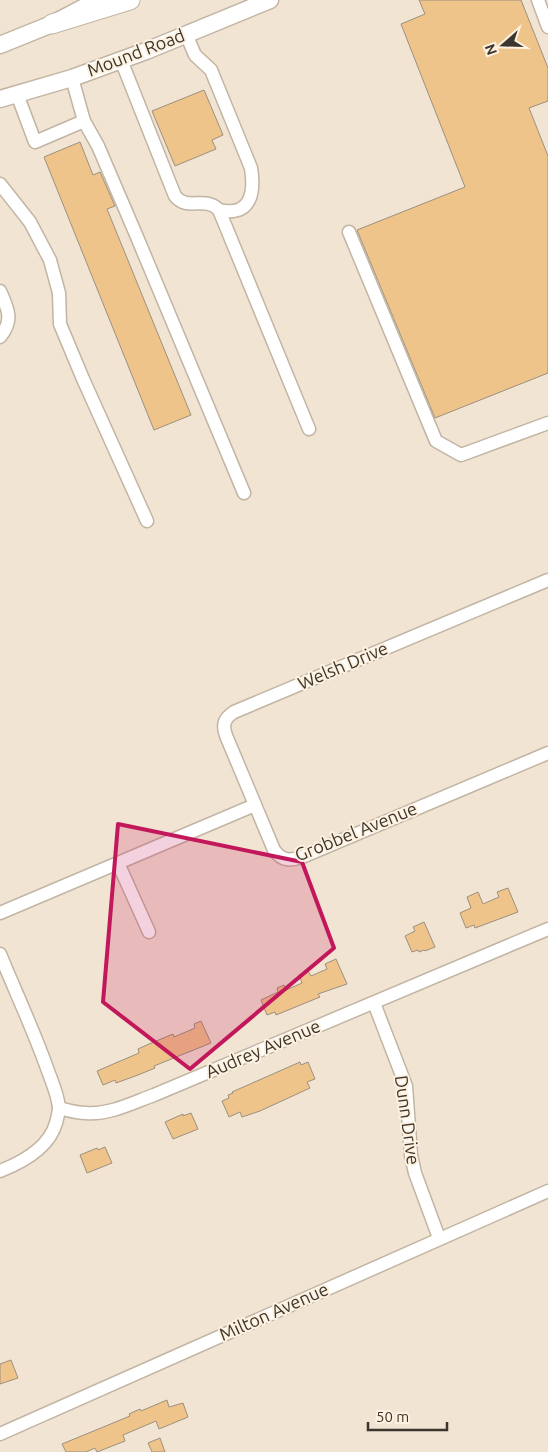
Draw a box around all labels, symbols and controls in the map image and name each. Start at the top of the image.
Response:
north arrow [478,20,528,70]
street label: Mound Road [84,24,187,80]
text: N [481,42,500,57]
street label: Welsh Drive [295,637,391,693]
street label: Grobbel Avenue [292,797,420,865]
street label: Audrey Avenue [202,1015,323,1081]
street label: Dunn Drive [392,1074,424,1166]
street label: Milton Avenue [216,1278,331,1344]
scale bar [368,1400,447,1432]
text: 50 m [376,1408,409,1425]

